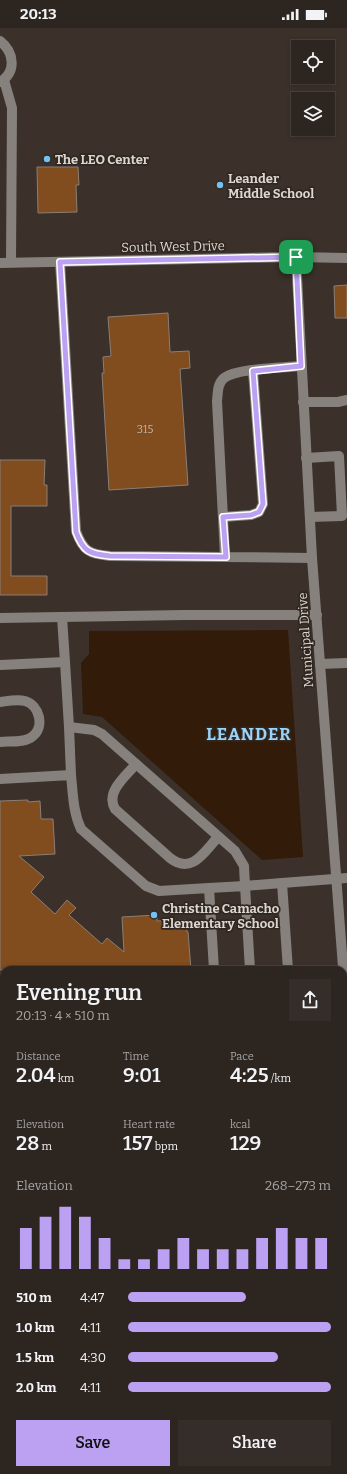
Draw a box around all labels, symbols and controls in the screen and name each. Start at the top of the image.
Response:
text: 20:13 [20,5,57,23]
map controls [291,40,335,136]
button: locate [291,40,335,84]
button: layers [291,92,335,136]
place label: The LEO Center [55,152,149,167]
marker: The LEO Center [42,154,52,164]
place label: Leander Middle School [228,171,314,201]
marker: Leander Middle School [215,180,225,190]
street label: South West Drive [121,238,225,255]
pin [279,240,313,274]
icon: arrive [285,246,307,268]
house number: 315 [137,423,153,436]
street label: Municipal Drive [295,592,316,688]
district label: LEANDER [206,724,292,745]
place label: Christine Camacho Elementary School [162,901,280,931]
marker: Christine Camacho Elementary School [149,910,159,920]
text: Evening run [16,979,142,1006]
button: share [289,979,331,1021]
text: 20:13 · 4 × 510 m [16,1008,110,1023]
text: Distance [16,1050,61,1063]
text: Time [123,1050,149,1063]
text: Pace [230,1050,254,1063]
text: 2.04 [16,1063,55,1087]
text: 9:01 [123,1063,160,1087]
text: 4:25 [230,1063,269,1087]
text: km [55,1072,74,1085]
text: /km [269,1072,291,1085]
text: Elevation [16,1118,64,1131]
text: Heart rate [123,1118,175,1131]
text: kcal [230,1118,250,1131]
text: 28 [16,1131,39,1155]
text: 157 [123,1131,152,1155]
text: 129 [230,1131,261,1155]
text: m [39,1140,52,1153]
text: bpm [152,1140,178,1153]
text: Elevation [16,1178,73,1193]
text: 268–273 m [265,1178,331,1193]
text: 510 m [16,1290,52,1305]
text: 4:47 [80,1290,104,1305]
text: 1.0 km [16,1320,55,1335]
text: 4:11 [80,1320,101,1335]
text: 1.5 km [16,1350,54,1365]
text: 4:30 [80,1350,106,1365]
text: 2.0 km [16,1380,56,1395]
text: 4:11 [80,1380,101,1395]
button: Save [16,1420,170,1466]
button: Share [178,1420,331,1466]

